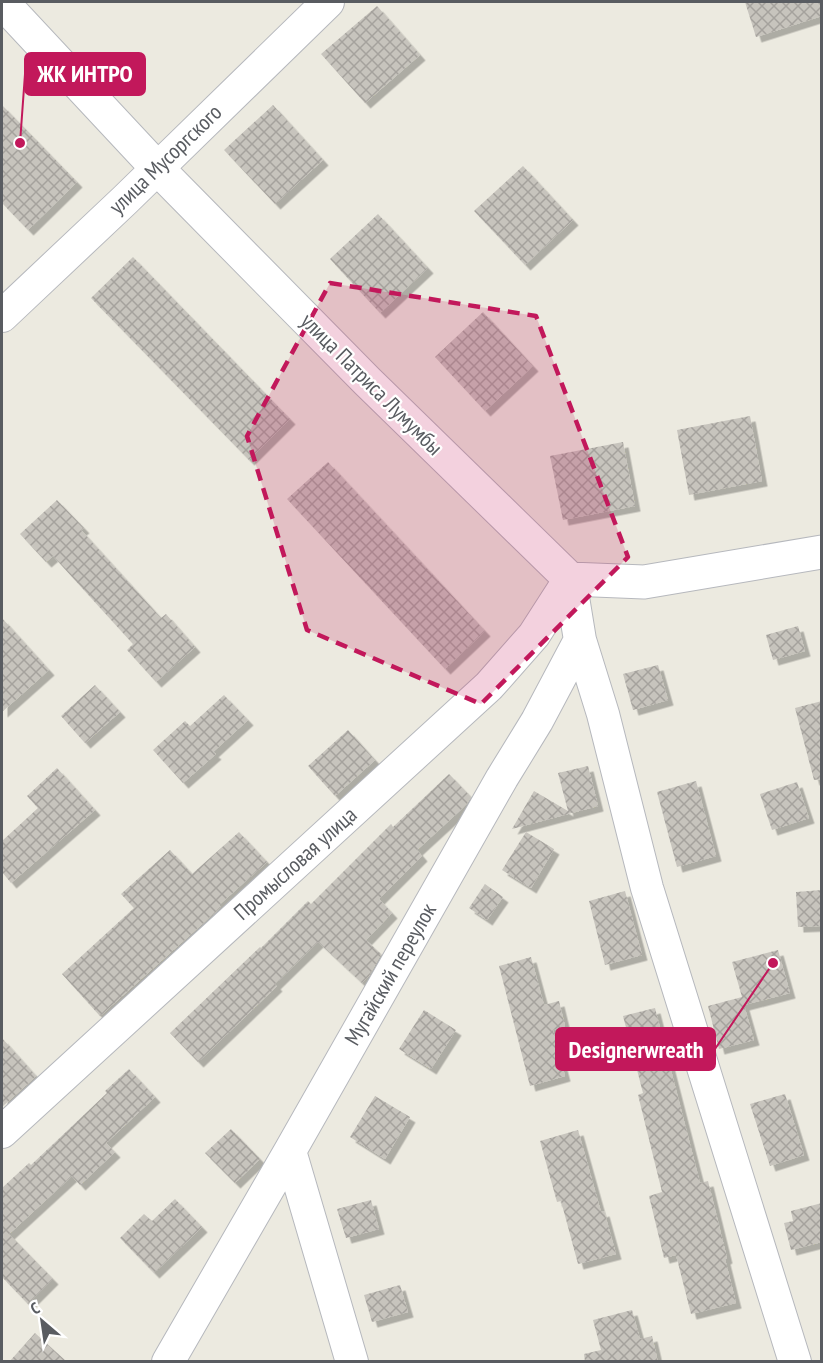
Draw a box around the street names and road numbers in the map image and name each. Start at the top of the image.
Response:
street label: улица Мусоргского [103,98,227,220]
street label: улица Патриса Лумумбы [295,307,449,461]
street label: Промысловая улица [228,800,362,926]
street label: Мугайский переулок [338,898,442,1050]

